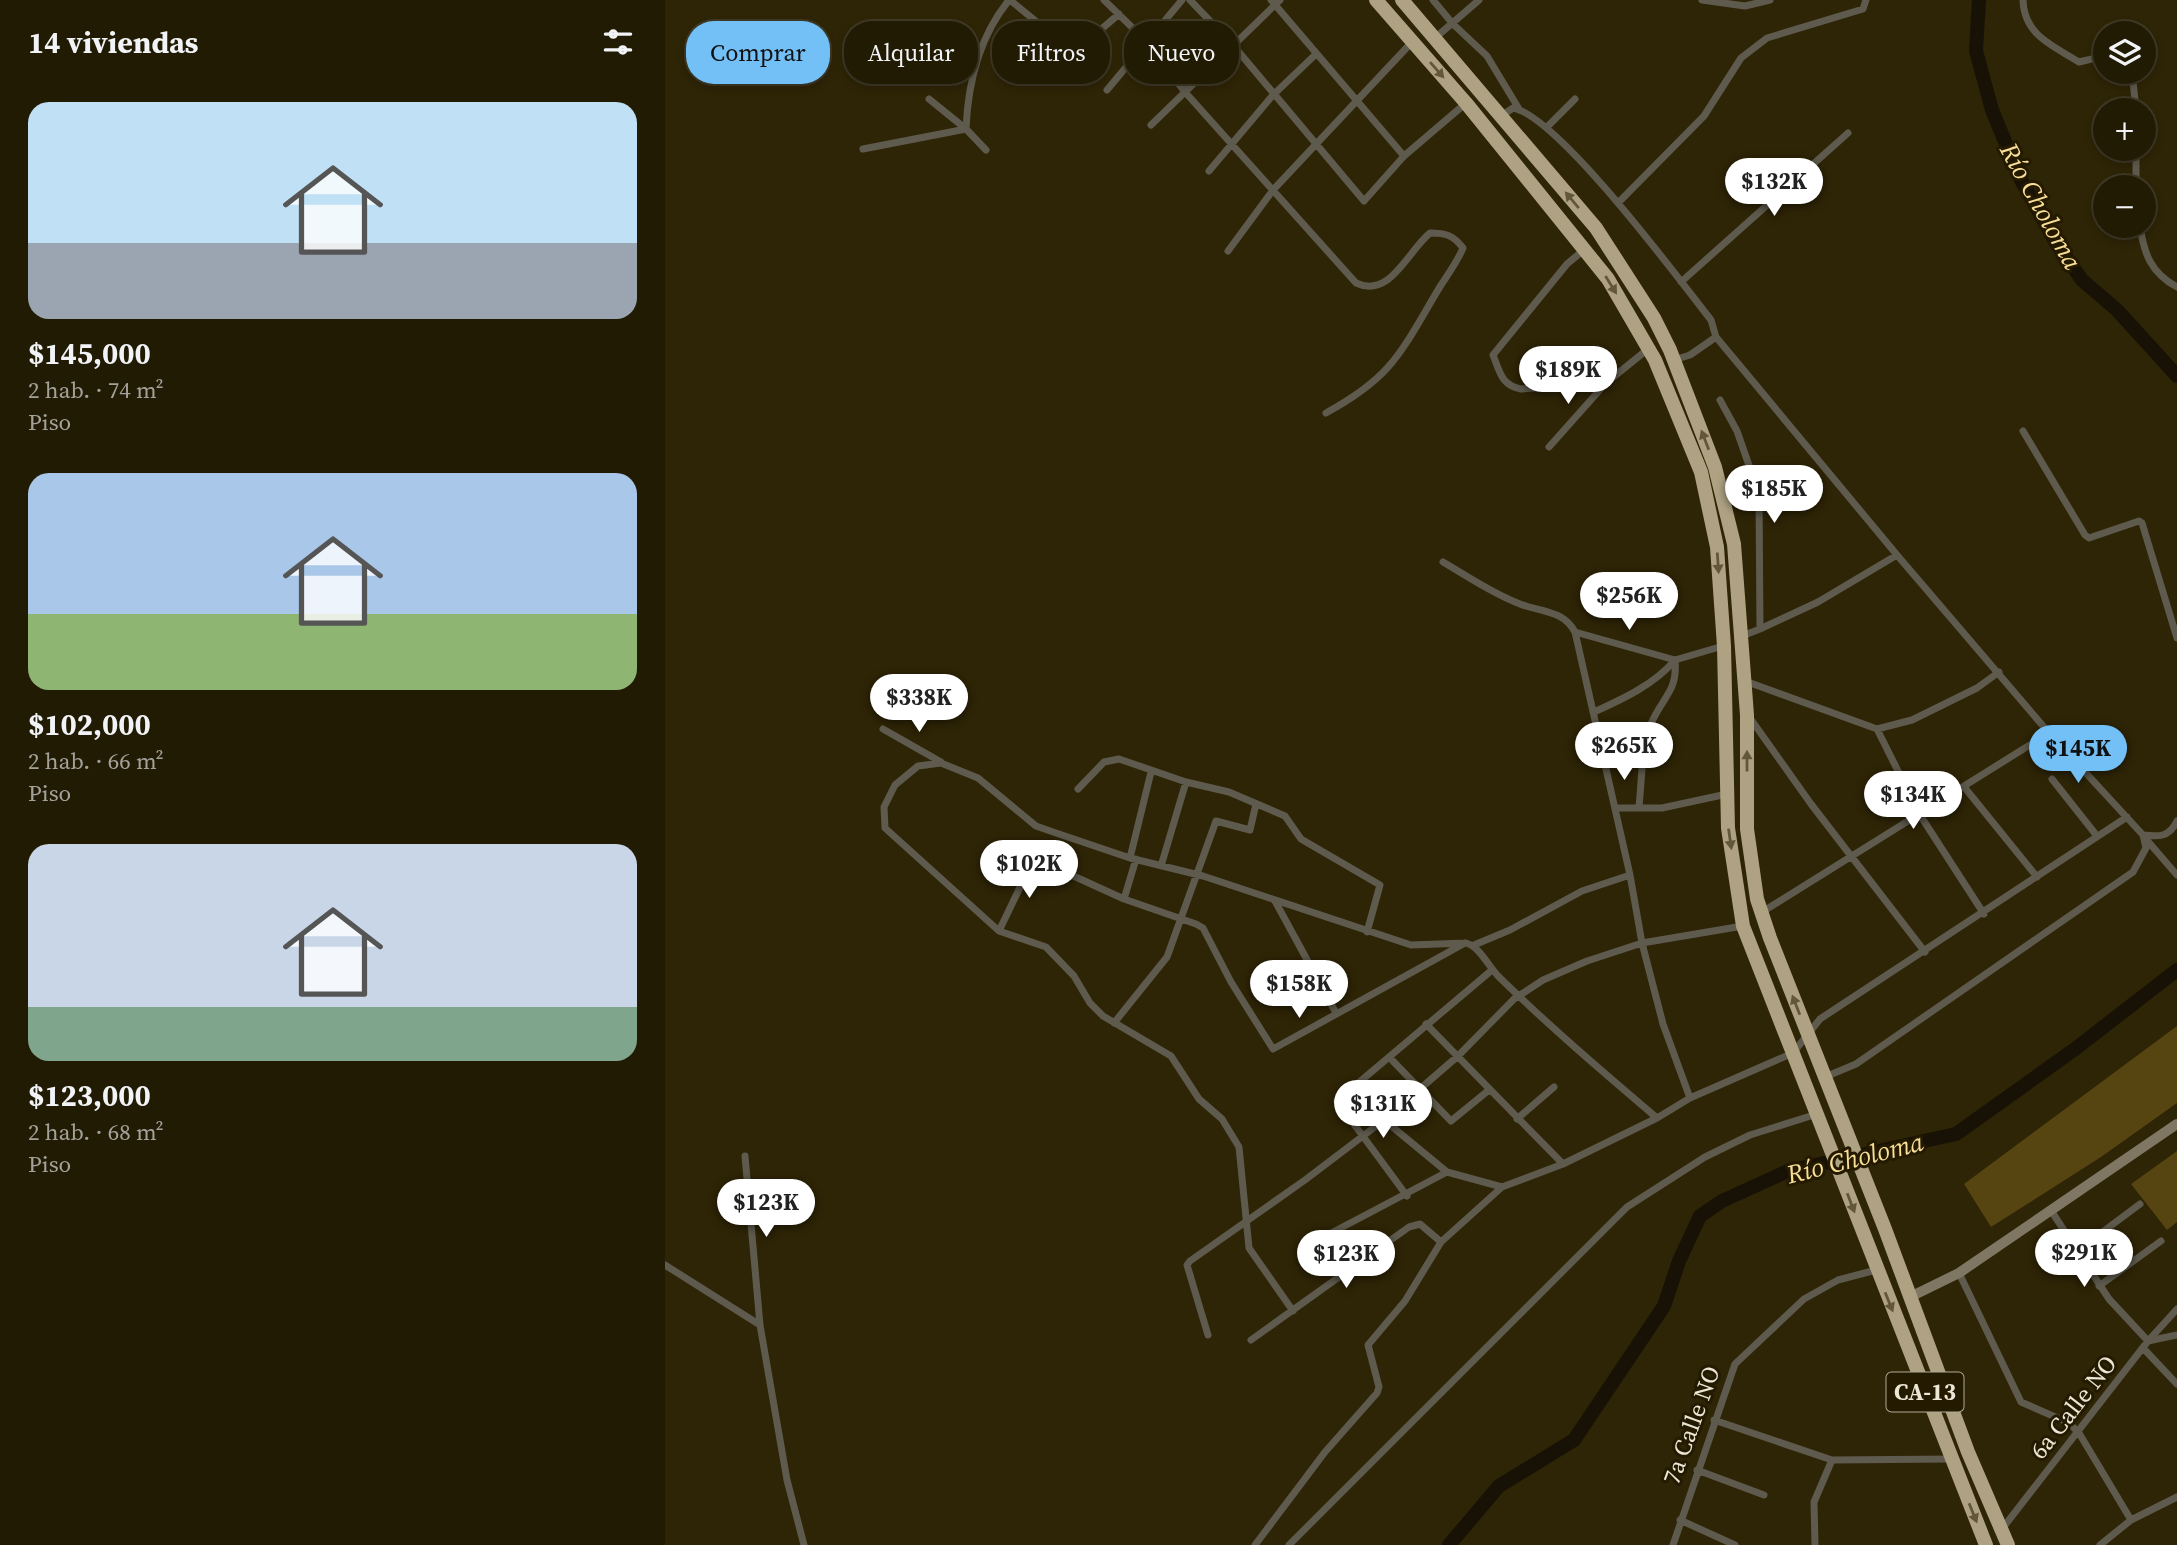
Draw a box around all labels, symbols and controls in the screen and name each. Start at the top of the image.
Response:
chip: Comprar [686,21,830,84]
chip: Alquilar [844,21,978,84]
chip: Filtros [992,21,1110,84]
chip: Nuevo [1124,21,1239,84]
map controls [2093,21,2156,238]
button: layers [2093,21,2156,84]
text: 14 viviendas [28,22,199,63]
icon: filters [599,23,637,61]
one-way arrow [1429,61,1445,79]
button: + [2093,98,2156,161]
water label: Río Choloma [1991,135,2091,276]
icon: home [270,147,396,273]
pin: $132K [1725,158,1823,218]
text: $132K [1741,165,1807,197]
button: − [2093,175,2156,238]
one-way arrow [1564,191,1580,209]
one-way arrow [1604,275,1617,295]
text: $145,000 [28,333,151,374]
pin: $189K [1519,346,1617,406]
text: $189K [1535,353,1601,385]
text: 2 hab. · 74 m² [28,374,164,406]
text: Piso [28,406,71,438]
one-way arrow [1699,430,1710,451]
pin: $185K [1725,466,1823,525]
text: $185K [1741,472,1807,504]
icon: home [270,518,396,644]
one-way arrow [1713,553,1724,575]
pin: $256K [1580,572,1678,632]
text: $256K [1596,579,1662,611]
pin: $338K [870,674,968,734]
text: $338K [886,681,952,713]
text: $102,000 [28,704,151,745]
pin: $265K [1575,722,1673,782]
pin: $145K [2029,726,2127,785]
text: $265K [1591,729,1657,761]
text: $145K [2045,732,2111,764]
text: 2 hab. · 66 m² [28,745,164,777]
one-way arrow [1741,750,1753,772]
pin: $134K [1864,772,1962,831]
text: Piso [28,777,71,809]
text: $134K [1880,778,1946,810]
one-way arrow [1725,829,1736,851]
pin: $102K [980,841,1078,900]
text: $102K [996,847,1062,879]
icon: home [270,889,396,1015]
pin: $158K [1250,960,1348,1020]
text: $158K [1266,967,1332,999]
one-way arrow [1790,995,1801,1016]
text: $123,000 [28,1075,151,1116]
pin: $131K [1334,1080,1432,1140]
text: $131K [1350,1087,1416,1119]
text: 2 hab. · 68 m² [28,1116,164,1148]
water label: Río Choloma [1782,1124,1928,1193]
text: Piso [28,1148,71,1180]
pin: $123K [717,1180,815,1239]
text: $123K [733,1186,799,1218]
one-way arrow [1846,1193,1857,1214]
pin: $123K [1297,1230,1395,1290]
pin: $291K [2035,1230,2133,1289]
text: $291K [2051,1236,2117,1268]
text: $123K [1313,1237,1379,1269]
one-way arrow [1883,1292,1894,1313]
street label: 6a Calle NO [2022,1348,2124,1466]
street label: 7a Calle NO [1654,1361,1728,1489]
road number: CA-13 [1887,1372,1963,1412]
one-way arrow [1968,1503,1979,1524]

